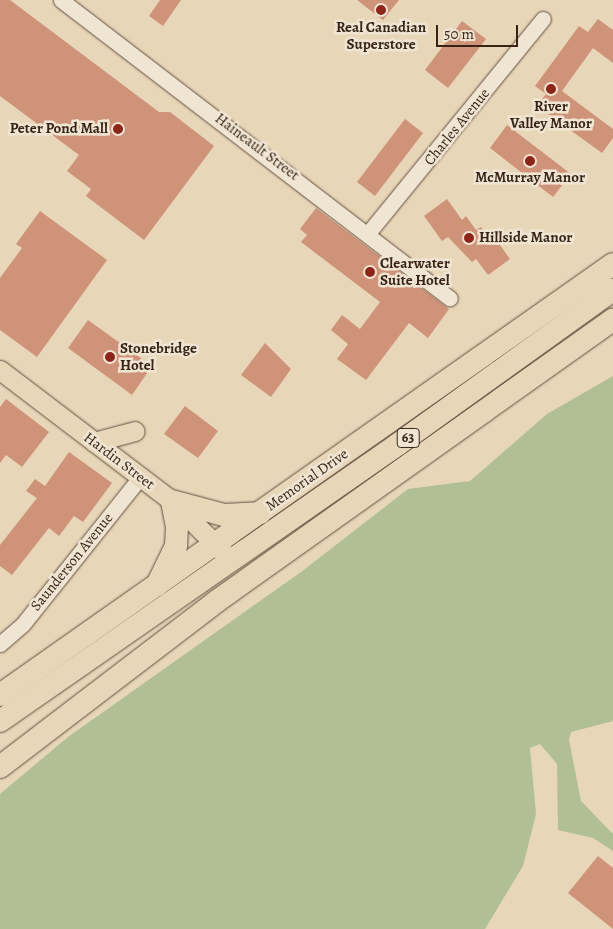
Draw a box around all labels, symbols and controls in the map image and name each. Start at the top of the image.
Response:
marker: Real Canadian Superstore [375,4,387,16]
scale bar [438,15,520,47]
place label: Real Canadian Superstore [336,18,426,53]
text: 50 m [444,24,474,44]
marker: River Valley Manor [545,83,557,95]
street label: Charles Avenue [420,85,494,169]
place label: River Valley Manor [510,97,592,132]
street label: Haineault Street [211,109,303,185]
place label: Peter Pond Mall [10,120,108,138]
marker: Peter Pond Mall [112,123,124,135]
marker: McMurray Manor [524,155,536,167]
place label: McMurray Manor [475,169,585,187]
place label: Hillside Manor [479,229,573,247]
marker: Hillside Manor [463,232,475,244]
place label: Clearwater Suite Hotel [380,254,450,289]
marker: Clearwater Suite Hotel [364,266,376,278]
place label: Stonebridge Hotel [120,339,197,374]
marker: Stonebridge Hotel [104,351,116,363]
road number: 63 [396,426,420,449]
street label: Hardin Street [80,429,158,493]
street label: Memorial Drive [262,445,352,515]
street label: Saunderson Avenue [27,509,117,615]

